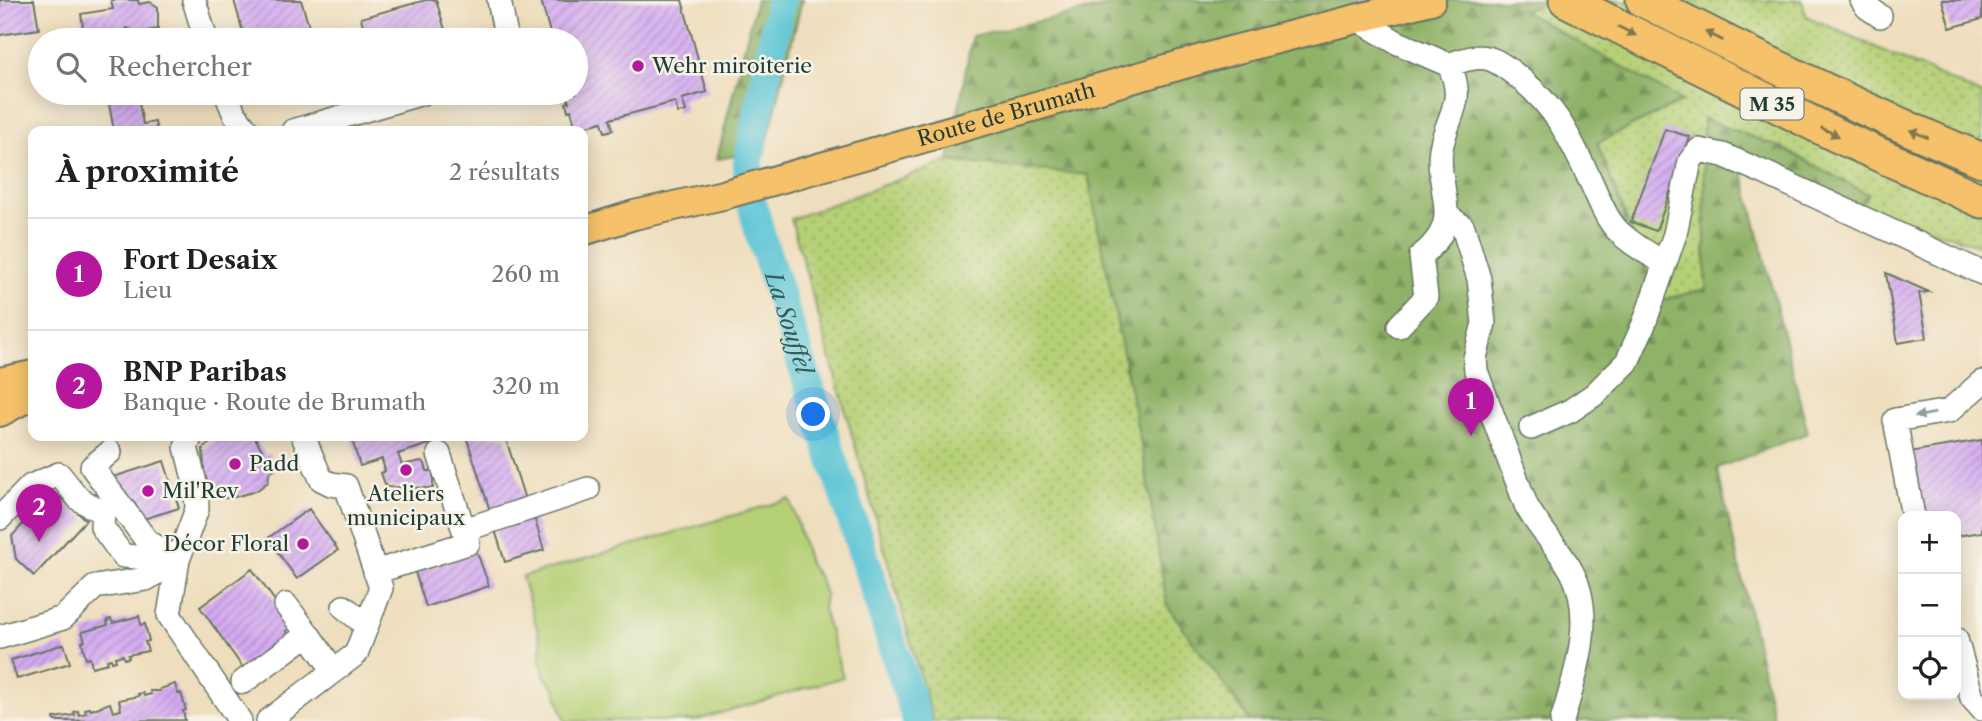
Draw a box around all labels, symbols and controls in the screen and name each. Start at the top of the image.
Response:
one-way arrow [1617,25,1637,36]
search box [28,28,588,105]
one-way arrow [1704,30,1724,42]
icon: search [52,48,90,86]
text: Rechercher [108,51,252,83]
place label: Wehr miroiterie [651,53,812,78]
marker: Wehr miroiterie [630,58,646,74]
street label: Route de Brumath [914,77,1098,151]
road number: M 35 [1740,88,1803,120]
one-way arrow [1820,127,1840,138]
one-way arrow [1908,128,1929,139]
text: À proximité [56,153,239,190]
text: 2 résultats [449,158,560,186]
text: Fort Desaix [123,244,277,276]
text: 1 [74,260,84,288]
text: 260 m [491,260,560,288]
water label: La Souffel [758,266,819,380]
text: Lieu [123,276,172,304]
text: BNP Paribas [123,356,287,388]
text: 2 [72,372,86,400]
text: 320 m [492,372,560,400]
pin: 1 [1448,378,1494,436]
text: Banque · Route de Brumath [123,388,426,416]
your location [796,397,830,431]
one-way arrow [1914,410,1936,421]
place label: Padd [249,451,299,476]
marker: Padd [227,456,243,472]
marker: Ateliers municipaux [398,462,414,478]
place label: Mil'Rev [162,478,239,503]
place label: Ateliers municipaux [347,481,466,530]
marker: Mil'Rev [140,483,156,499]
pin: 2 [16,484,62,542]
map controls [1898,511,1961,700]
button: + [1898,511,1961,574]
place label: Décor Floral [164,531,289,556]
marker: Décor Floral [295,536,311,552]
button: − [1898,574,1961,637]
button: locate [1898,637,1961,700]

